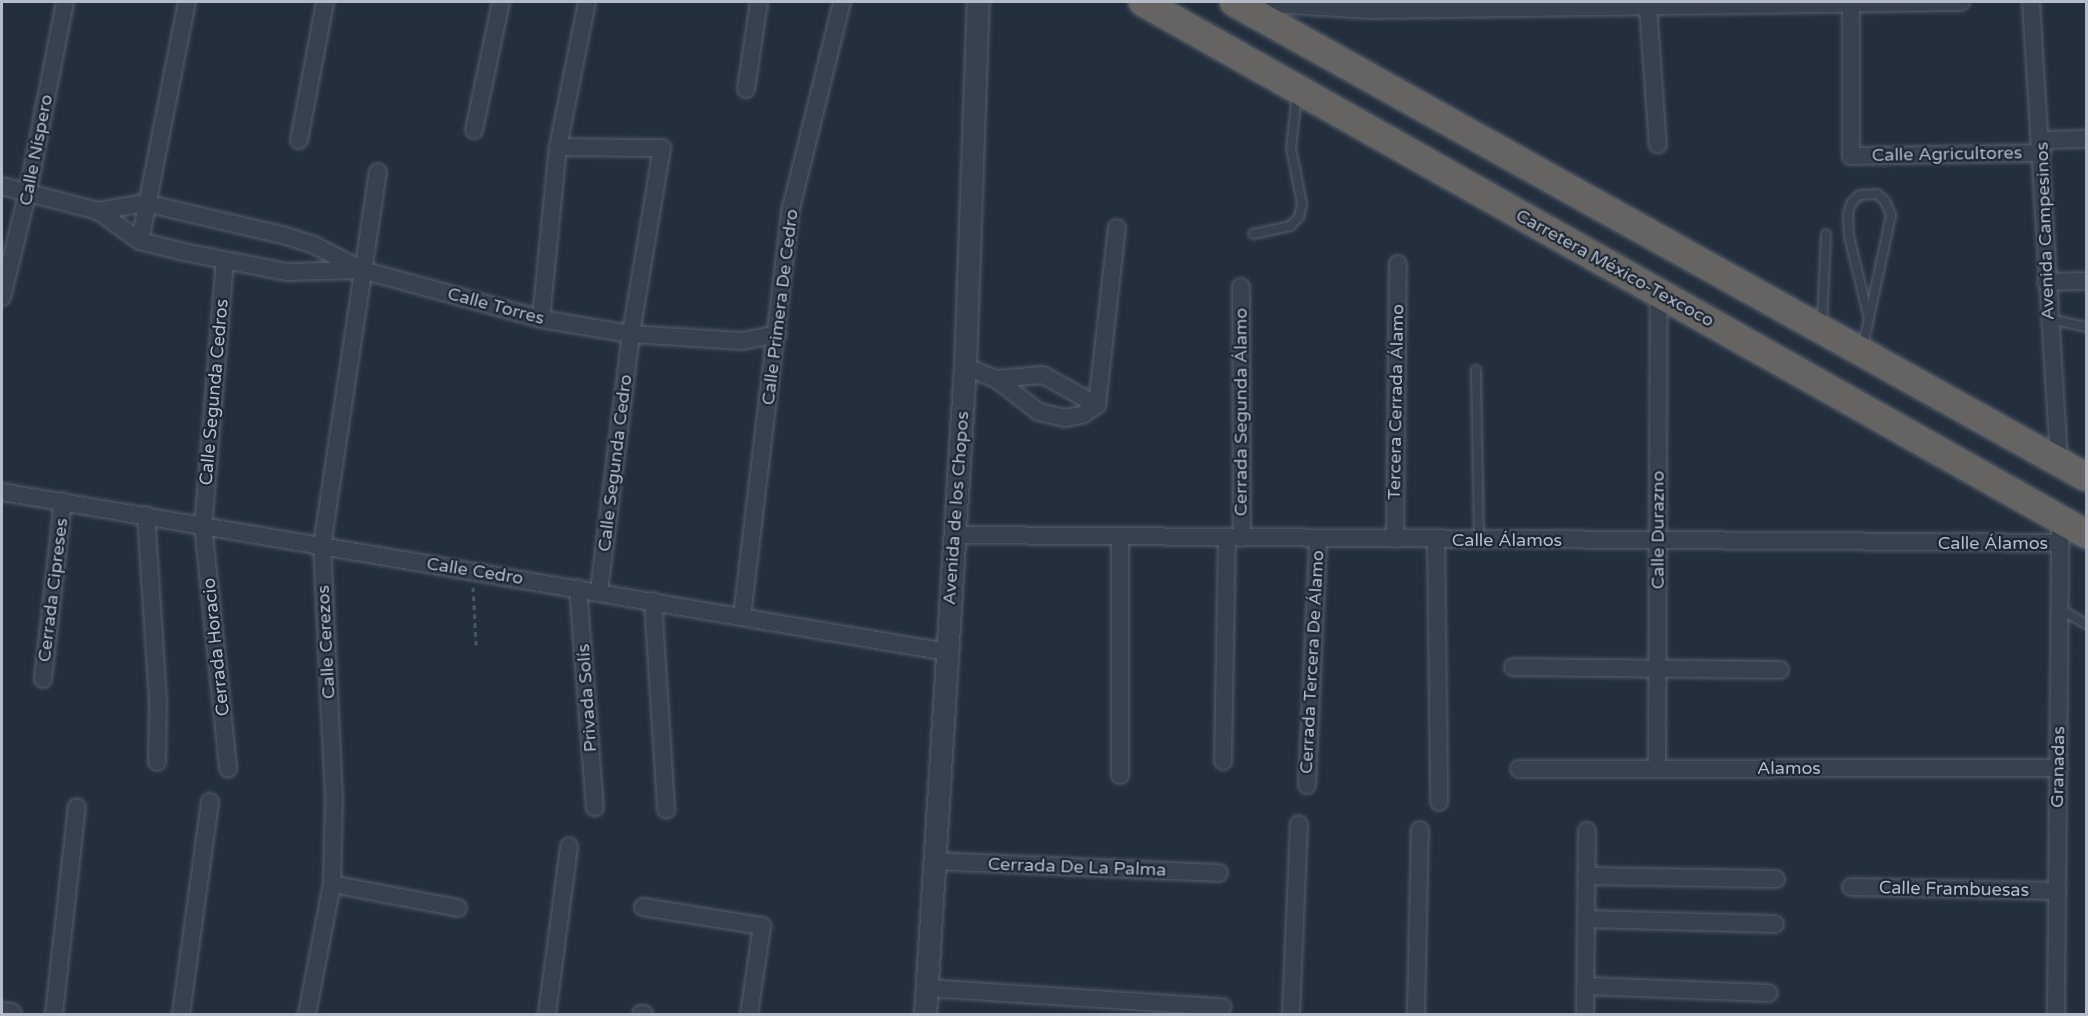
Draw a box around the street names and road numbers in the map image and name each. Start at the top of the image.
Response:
street label: Calle Níspero [15,92,57,208]
street label: Calle Agricultores [1872,142,2022,166]
street label: Avenida Campesinos [2031,142,2059,320]
street label: Carretera México-Texcoco [1512,204,1718,332]
street label: Calle Primera De Cedro [757,208,803,406]
street label: Calle Torres [445,283,547,329]
street label: Calle Segunda Cedros [195,298,233,486]
street label: Tercera Cerrada Álamo [1383,304,1409,500]
street label: Cerrada Segunda Álamo [1230,308,1252,516]
street label: Calle Segunda Cedro [593,373,637,553]
street label: Avenida de los Chopos [938,410,974,606]
street label: Calle Durazno [1647,471,1669,589]
street label: Cerrada Cipreses [33,517,73,663]
street label: Calle Álamos [1452,529,1562,551]
street label: Calle Álamos [1938,532,2048,554]
street label: Cerrada Tercera De Álamo [1295,550,1329,774]
street label: Calle Cedro [425,553,525,589]
street label: Cerrada Horacio [198,577,234,717]
street label: Calle Cerezos [312,584,340,700]
street label: Privada Solís [572,643,602,753]
street label: Granadas [2046,726,2070,808]
street label: Alamos [1757,757,1821,779]
street label: Cerrada De La Palma [987,853,1167,881]
street label: Calle Frambuesas [1879,877,2029,901]

